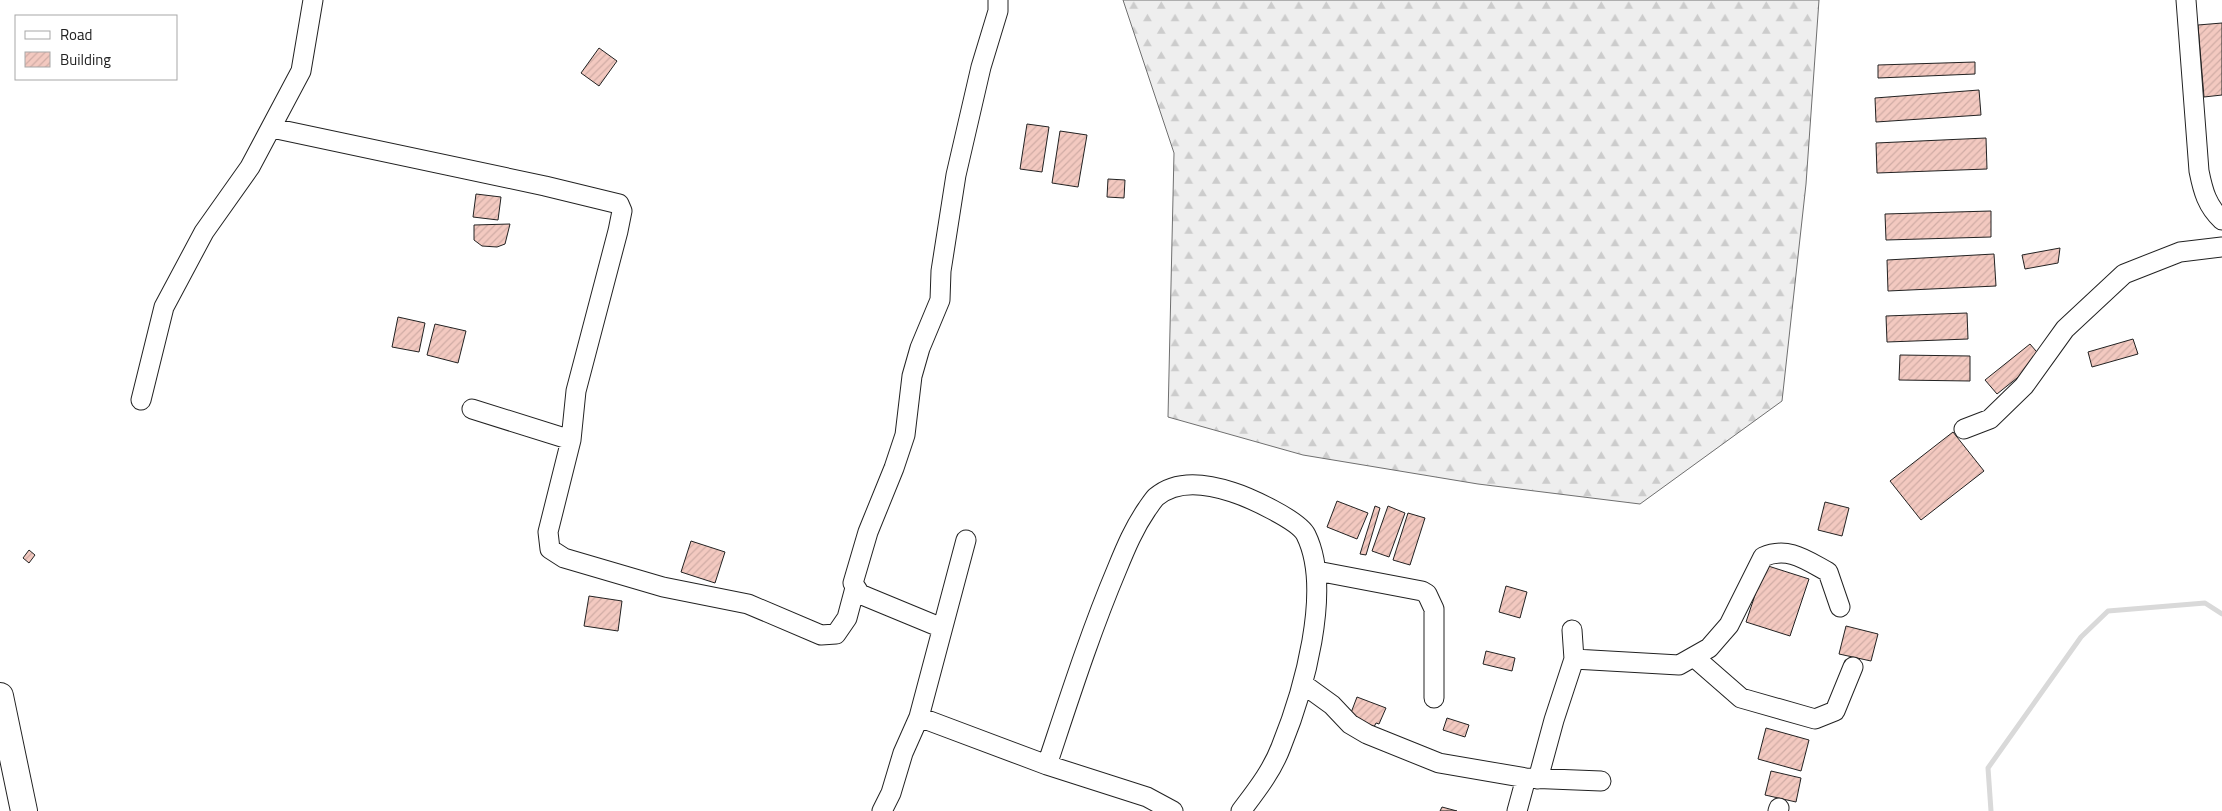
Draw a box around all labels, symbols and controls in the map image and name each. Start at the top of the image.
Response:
legend [15,15,178,80]
text: Road [60,23,92,46]
text: Building [60,48,111,71]

